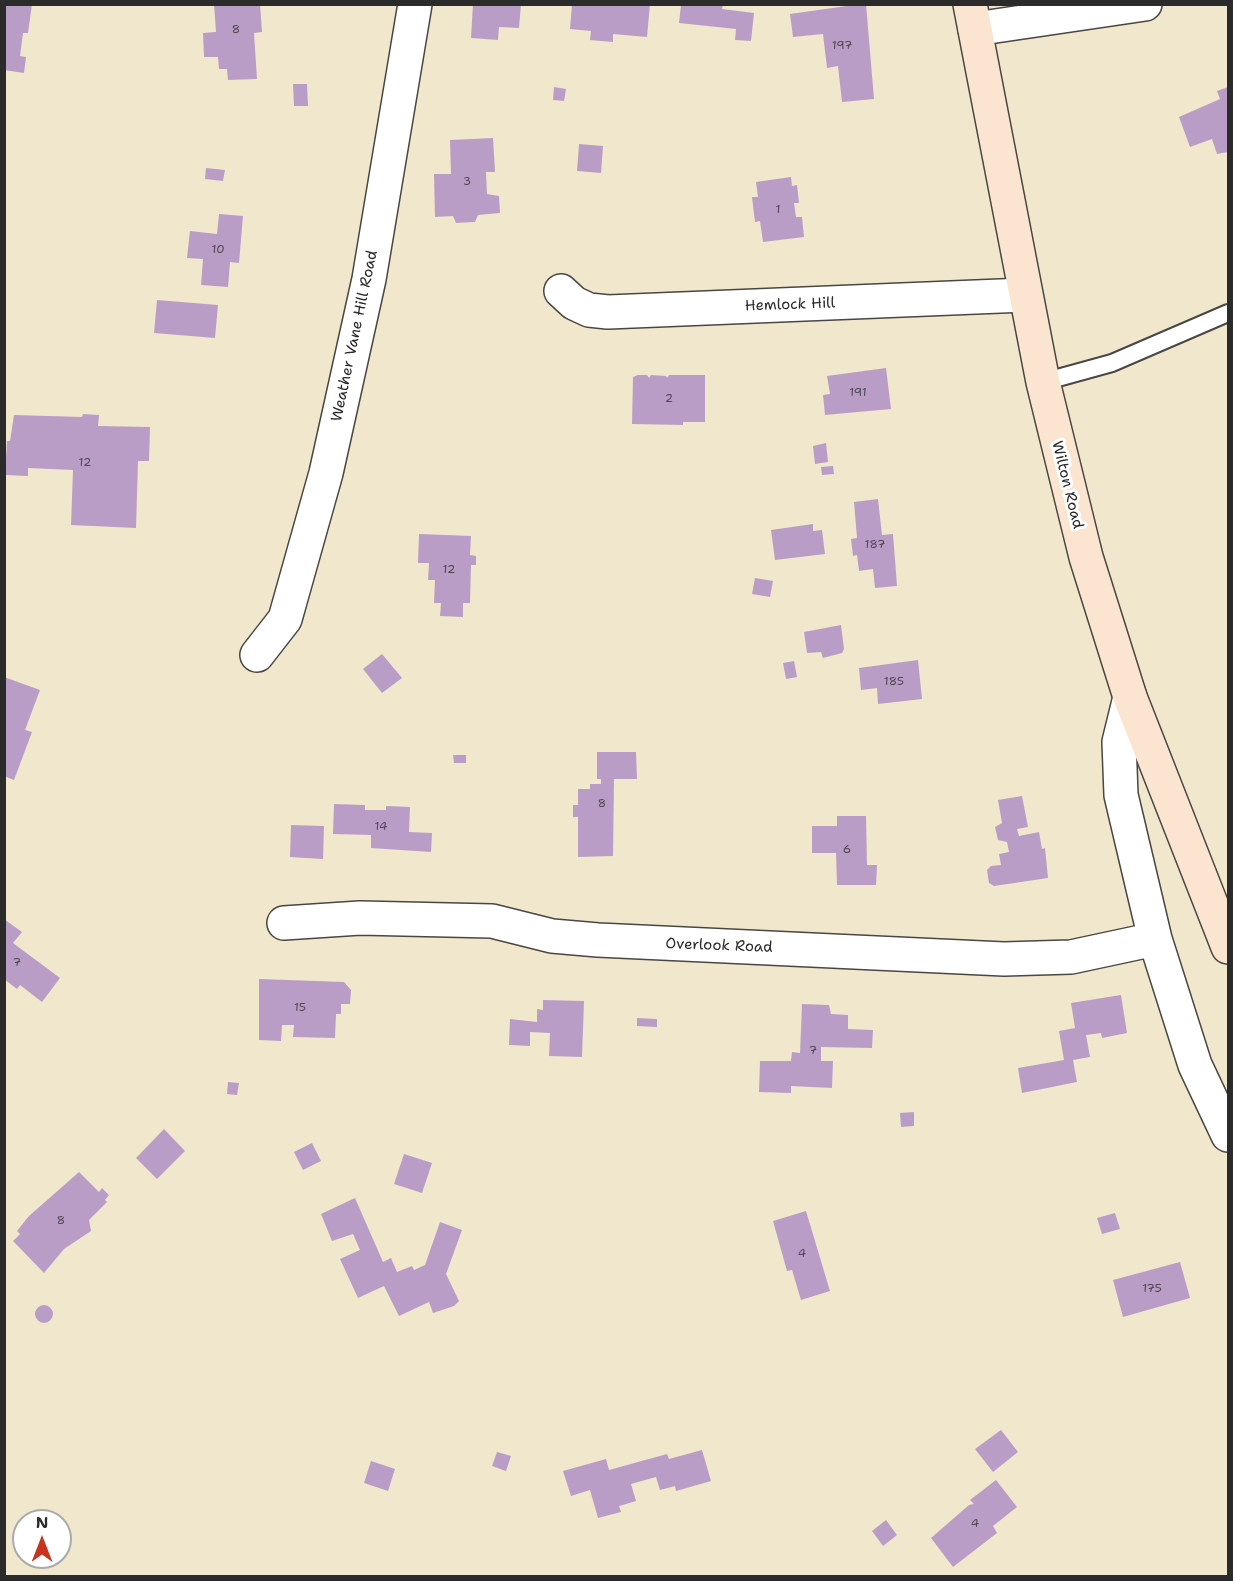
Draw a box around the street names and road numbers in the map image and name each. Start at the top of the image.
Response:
street label: Weather Vane Hill Road [328,249,382,423]
street label: Hemlock Hill [745,294,835,316]
street label: Wilton Road [1047,439,1087,531]
street label: Overlook Road [665,935,773,957]

